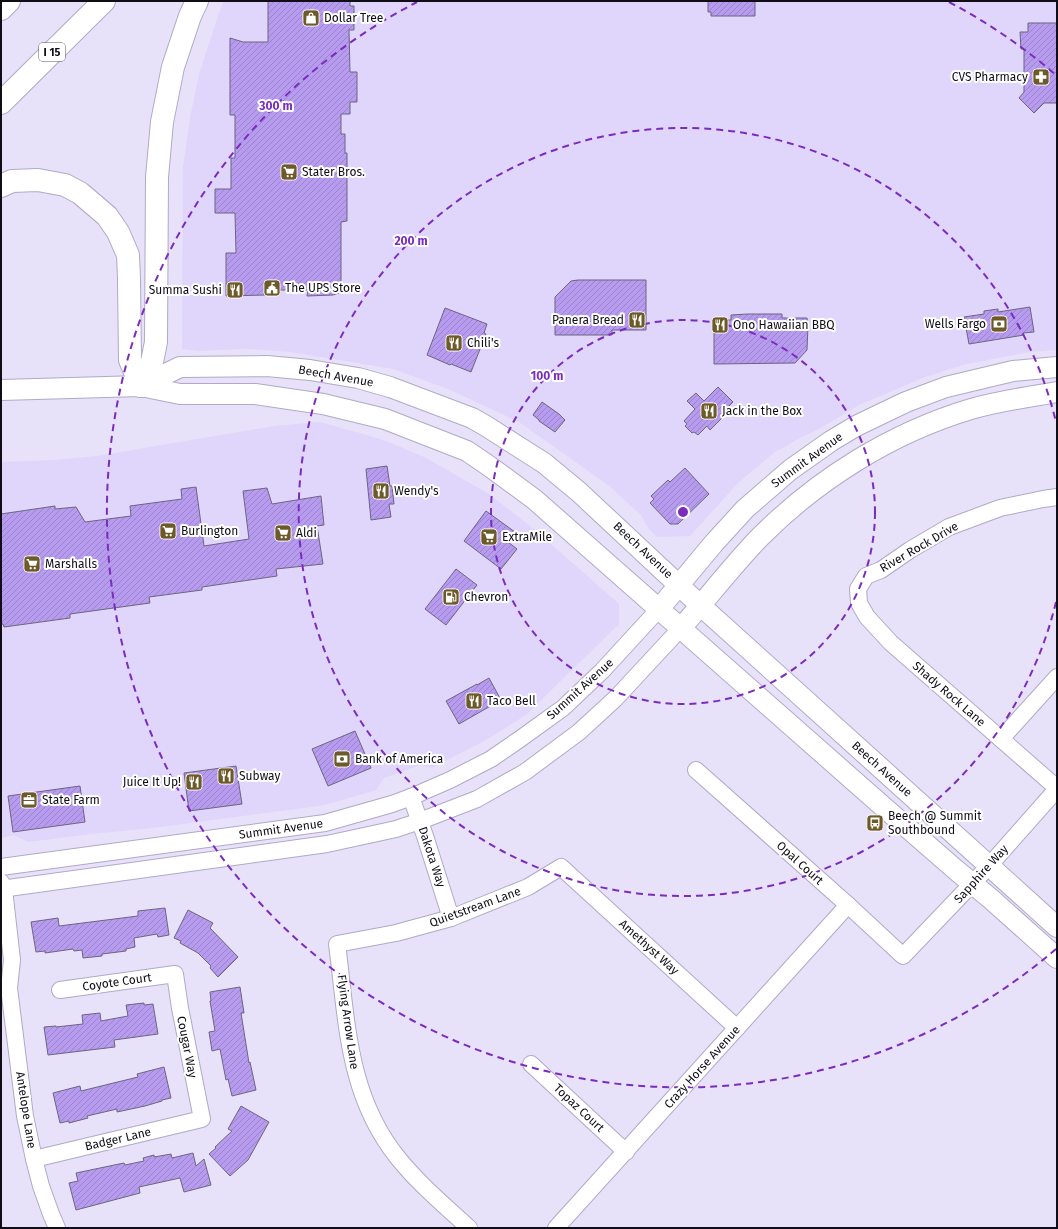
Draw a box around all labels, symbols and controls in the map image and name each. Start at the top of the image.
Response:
shop icon: Dollar Tree [301,8,321,28]
place label: Dollar Tree [324,11,383,25]
road number: I 15 [39,43,65,61]
pharmacy icon: CVS Pharmacy [1031,67,1051,87]
place label: CVS Pharmacy [952,70,1028,84]
text: 300 m [258,99,293,113]
supermarket icon: Stater Bros. [279,162,299,182]
place label: Stater Bros. [302,165,365,179]
text: 200 m [394,234,428,248]
public building icon: The UPS Store [262,278,282,298]
restaurant icon: Summa Sushi [225,280,245,300]
place label: The UPS Store [285,281,361,295]
place label: Summa Sushi [149,283,222,297]
restaurant icon: Panera Bread [627,310,647,330]
place label: Panera Bread [552,313,624,327]
bank icon: Wells Fargo [989,314,1009,334]
restaurant icon: Ono Hawaiian BBQ [710,315,730,335]
place label: Wells Fargo [925,317,986,331]
place label: Ono Hawaiian BBQ [733,318,835,332]
restaurant icon: Chili's [444,333,464,353]
place label: Chili's [467,336,499,350]
street label: Beech Avenue [297,362,375,390]
text: 100 m [531,369,563,383]
restaurant icon: Jack in the Box [699,401,719,421]
place label: Jack in the Box [722,404,802,418]
street label: Summit Avenue [769,429,845,491]
restaurant icon: Wendy's [371,481,391,501]
place label: Wendy's [394,484,439,498]
centre of rings [676,505,690,519]
street label: Beech Avenue [610,519,676,581]
street label: River Rock Drive [877,519,961,575]
supermarket icon: Burlington [158,521,178,541]
supermarket icon: Aldi [273,523,293,543]
place label: Burlington [181,524,238,538]
place label: Aldi [296,526,317,540]
supermarket icon: ExtraMile [479,527,499,547]
place label: ExtraMile [502,530,552,544]
supermarket icon: Marshalls [22,554,42,574]
place label: Marshalls [45,557,97,571]
fuel station icon: Chevron [441,587,461,607]
place label: Chevron [464,590,508,604]
street label: Summit Avenue [544,655,616,723]
street label: Shady Rock Lane [910,659,988,729]
restaurant icon: Taco Bell [464,691,484,711]
place label: Taco Bell [487,694,536,708]
street label: Beech Avenue [849,738,915,800]
bank icon: Bank of America [332,749,352,769]
place label: Bank of America [355,752,443,766]
restaurant icon: Subway [216,766,236,786]
place label: Subway [239,769,280,783]
restaurant icon: Juice It Up! [184,772,204,792]
place label: Juice It Up! [123,775,181,789]
office icon: State Farm [19,790,39,810]
place label: State Farm [42,793,100,807]
place label: Beech @ Summit Southbound [888,809,982,837]
bus stop icon: Beech @ Summit Southbound [865,813,885,833]
street label: Summit Avenue [238,816,324,842]
street label: Dakota Way [416,825,448,889]
street label: Opal Court [774,838,827,888]
street label: Sapphire Way [951,842,1011,906]
street label: Quietstream Lane [427,884,523,930]
street label: Amethyst Way [616,916,682,978]
street label: Coyote Court [82,970,153,994]
street label: Flying Arrow Lane [334,974,362,1070]
street label: Cougar Way [174,1015,200,1079]
street label: Crazy Horse Avenue [661,1023,743,1111]
street label: Antelope Lane [13,1070,39,1150]
street label: Topaz Court [551,1081,608,1135]
street label: Badger Lane [84,1125,152,1153]

